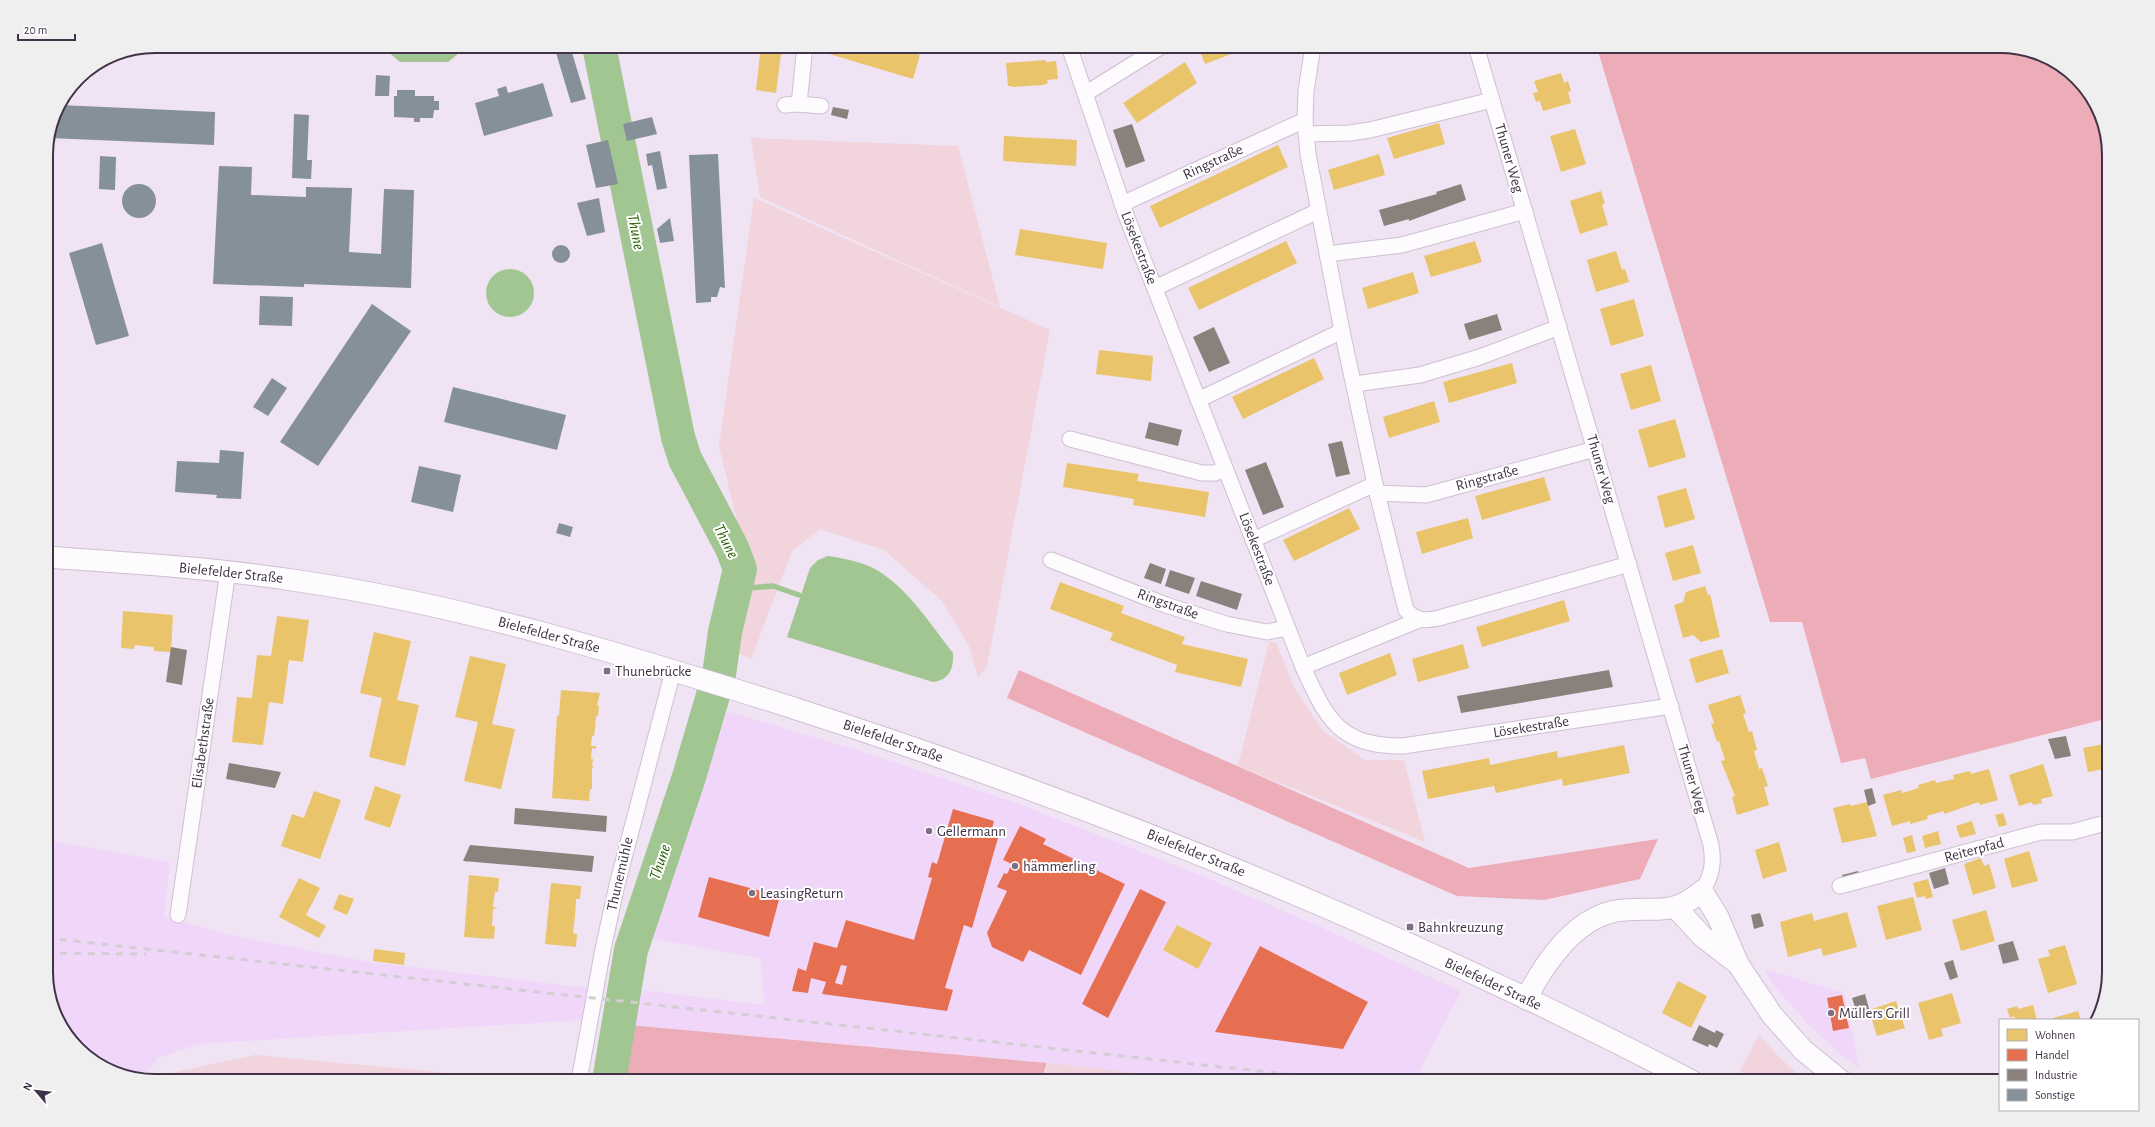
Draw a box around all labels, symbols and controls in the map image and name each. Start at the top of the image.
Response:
scale bar [18,16,75,42]
text: 20 m [24,24,47,36]
street label: Thuner Weg [1492,122,1526,195]
street label: Ringstraße [1181,142,1245,182]
street label: Lösekestraße [1118,210,1160,287]
water label: Thune [625,213,647,251]
street label: Thuner Weg [1584,433,1618,506]
street label: Ringstraße [1454,462,1520,494]
street label: Lösekestraße [1236,511,1278,588]
water label: Thune [711,521,741,561]
street label: Bielefelder Straße [178,560,284,586]
street label: Ringstraße [1135,586,1201,622]
street label: Bielefelder Straße [496,614,602,656]
place label: Thunebrücke [615,664,692,679]
marker: Thunebrücke [602,666,612,676]
street label: Elisabethstraße [189,697,217,789]
street label: Lösekestraße [1492,714,1570,740]
street label: Bielefelder Straße [841,717,945,765]
street label: Thuner Weg [1675,743,1709,816]
place label: Gellermann [937,824,1006,839]
marker: Gellermann [924,826,934,836]
street label: Bielefelder Straße [1145,826,1247,880]
street label: Reiterpfad [1943,835,2006,865]
street label: Thunemühle [604,836,636,912]
water label: Thune [647,842,673,882]
place label: hämmerling [1023,859,1096,874]
marker: hämmerling [1010,861,1020,871]
place label: LeasingReturn [760,886,843,901]
marker: LeasingReturn [747,888,757,898]
place label: Bahnkreuzung [1418,920,1504,935]
marker: Bahnkreuzung [1405,922,1415,932]
street label: Bielefelder Straße [1442,955,1544,1013]
place label: Müllers Grill [1839,1006,1910,1021]
marker: Müllers Grill [1826,1008,1836,1018]
legend [1999,1019,2139,1111]
text: Wohnen [2035,1029,2075,1041]
text: Handel [2035,1049,2069,1061]
text: Industrie [2035,1069,2077,1081]
north arrow [16,1071,56,1111]
text: N [21,1081,34,1093]
text: Sonstige [2035,1089,2075,1101]

